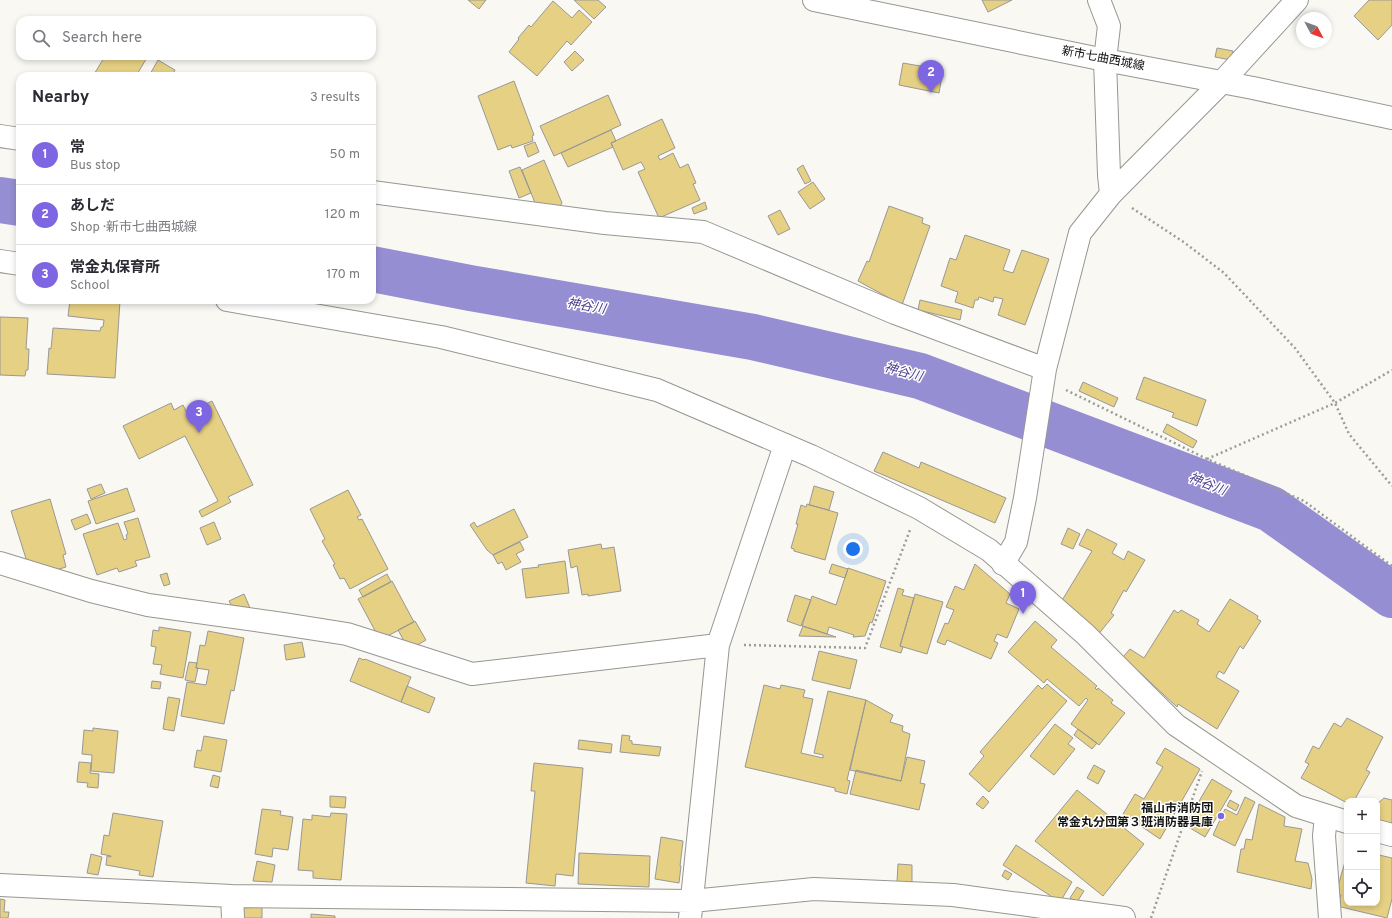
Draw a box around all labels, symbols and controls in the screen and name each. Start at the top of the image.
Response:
north arrow [1296,12,1332,48]
search box [16,16,376,60]
icon: search [30,27,52,49]
text: Search here [62,29,142,48]
street label: 新市七曲西城線 [1060,43,1146,75]
pin: 2 [918,60,944,93]
text: Nearby [32,87,89,109]
text: 3 results [310,90,360,106]
text: 常 [70,139,85,158]
text: 1 [42,147,48,163]
text: 50 m [330,147,360,163]
text: Bus stop [70,158,120,174]
text: あしだ [70,197,115,216]
text: 2 [41,207,49,223]
text: 120 m [325,207,360,223]
text: Shop · 新市七曲西城線 [70,220,197,236]
text: 常金丸保育所 [70,259,160,278]
text: 3 [41,267,49,283]
text: 170 m [326,267,360,283]
text: School [70,278,110,294]
water label: 神谷川 [565,296,609,319]
water label: 神谷川 [882,360,926,386]
pin: 3 [186,400,212,433]
water label: 神谷川 [1186,471,1230,500]
your location [843,539,863,559]
pin: 1 [1010,581,1036,614]
map controls [1344,798,1380,906]
button: + [1344,798,1380,834]
place label: 福山市消防団 常金丸分団第３班消防器具庫 [1057,801,1213,831]
marker: 福山市消防団 常金丸分団第３班消防器具庫 [1216,811,1226,821]
button: − [1344,834,1380,870]
button: locate [1344,870,1380,906]

